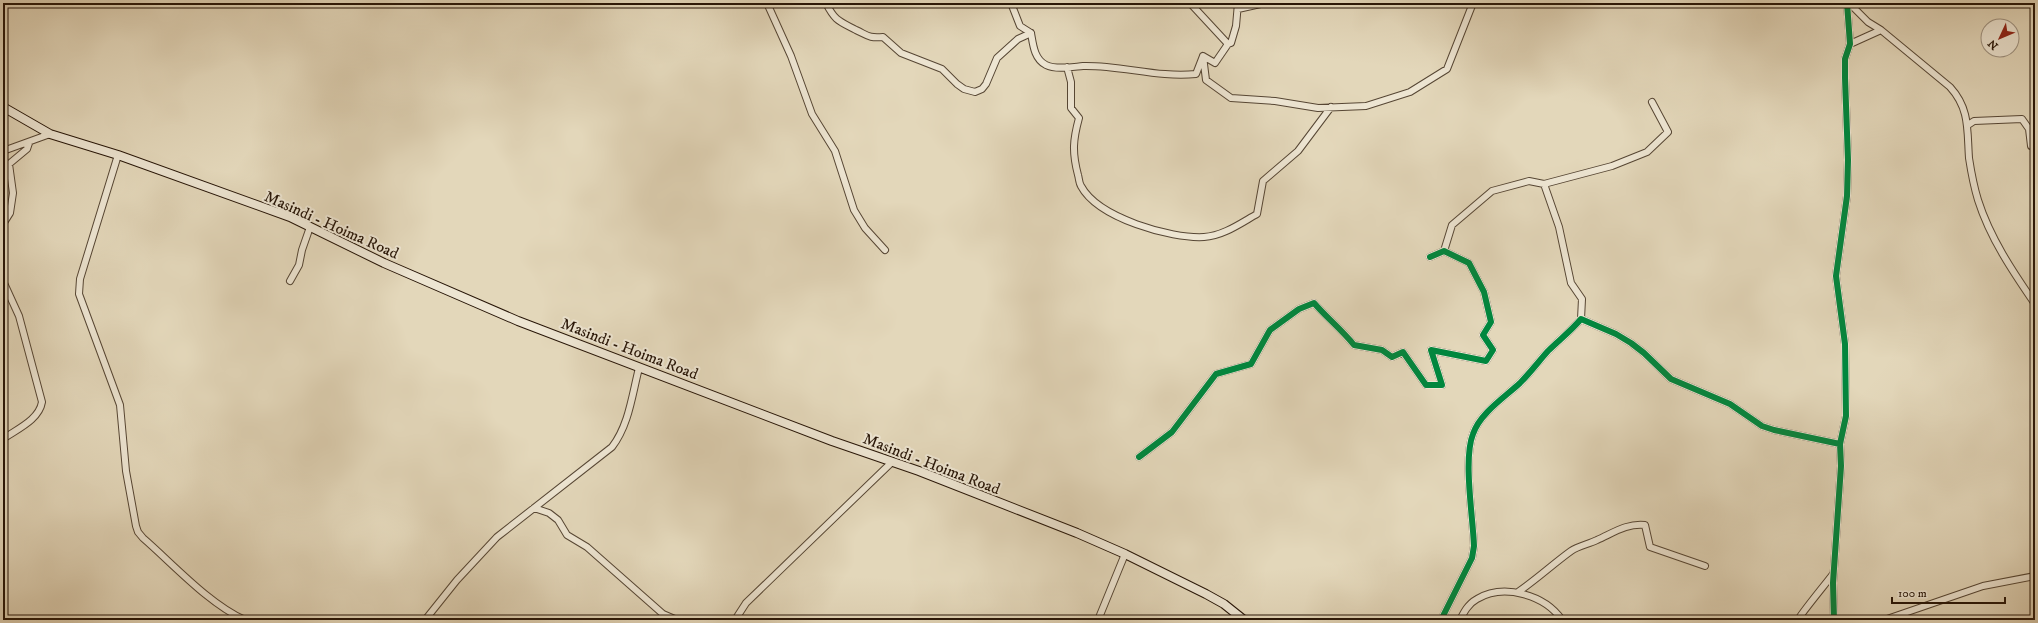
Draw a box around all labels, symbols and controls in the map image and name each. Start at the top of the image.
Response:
north arrow [1980,18,2020,58]
text: N [1985,36,2002,52]
street label: Masindi - Hoima Road [261,186,402,264]
street label: Masindi - Hoima Road [558,314,701,384]
street label: Masindi - Hoima Road [860,429,1003,499]
scale bar [1892,579,2005,605]
text: 100 m [1898,586,1927,601]

